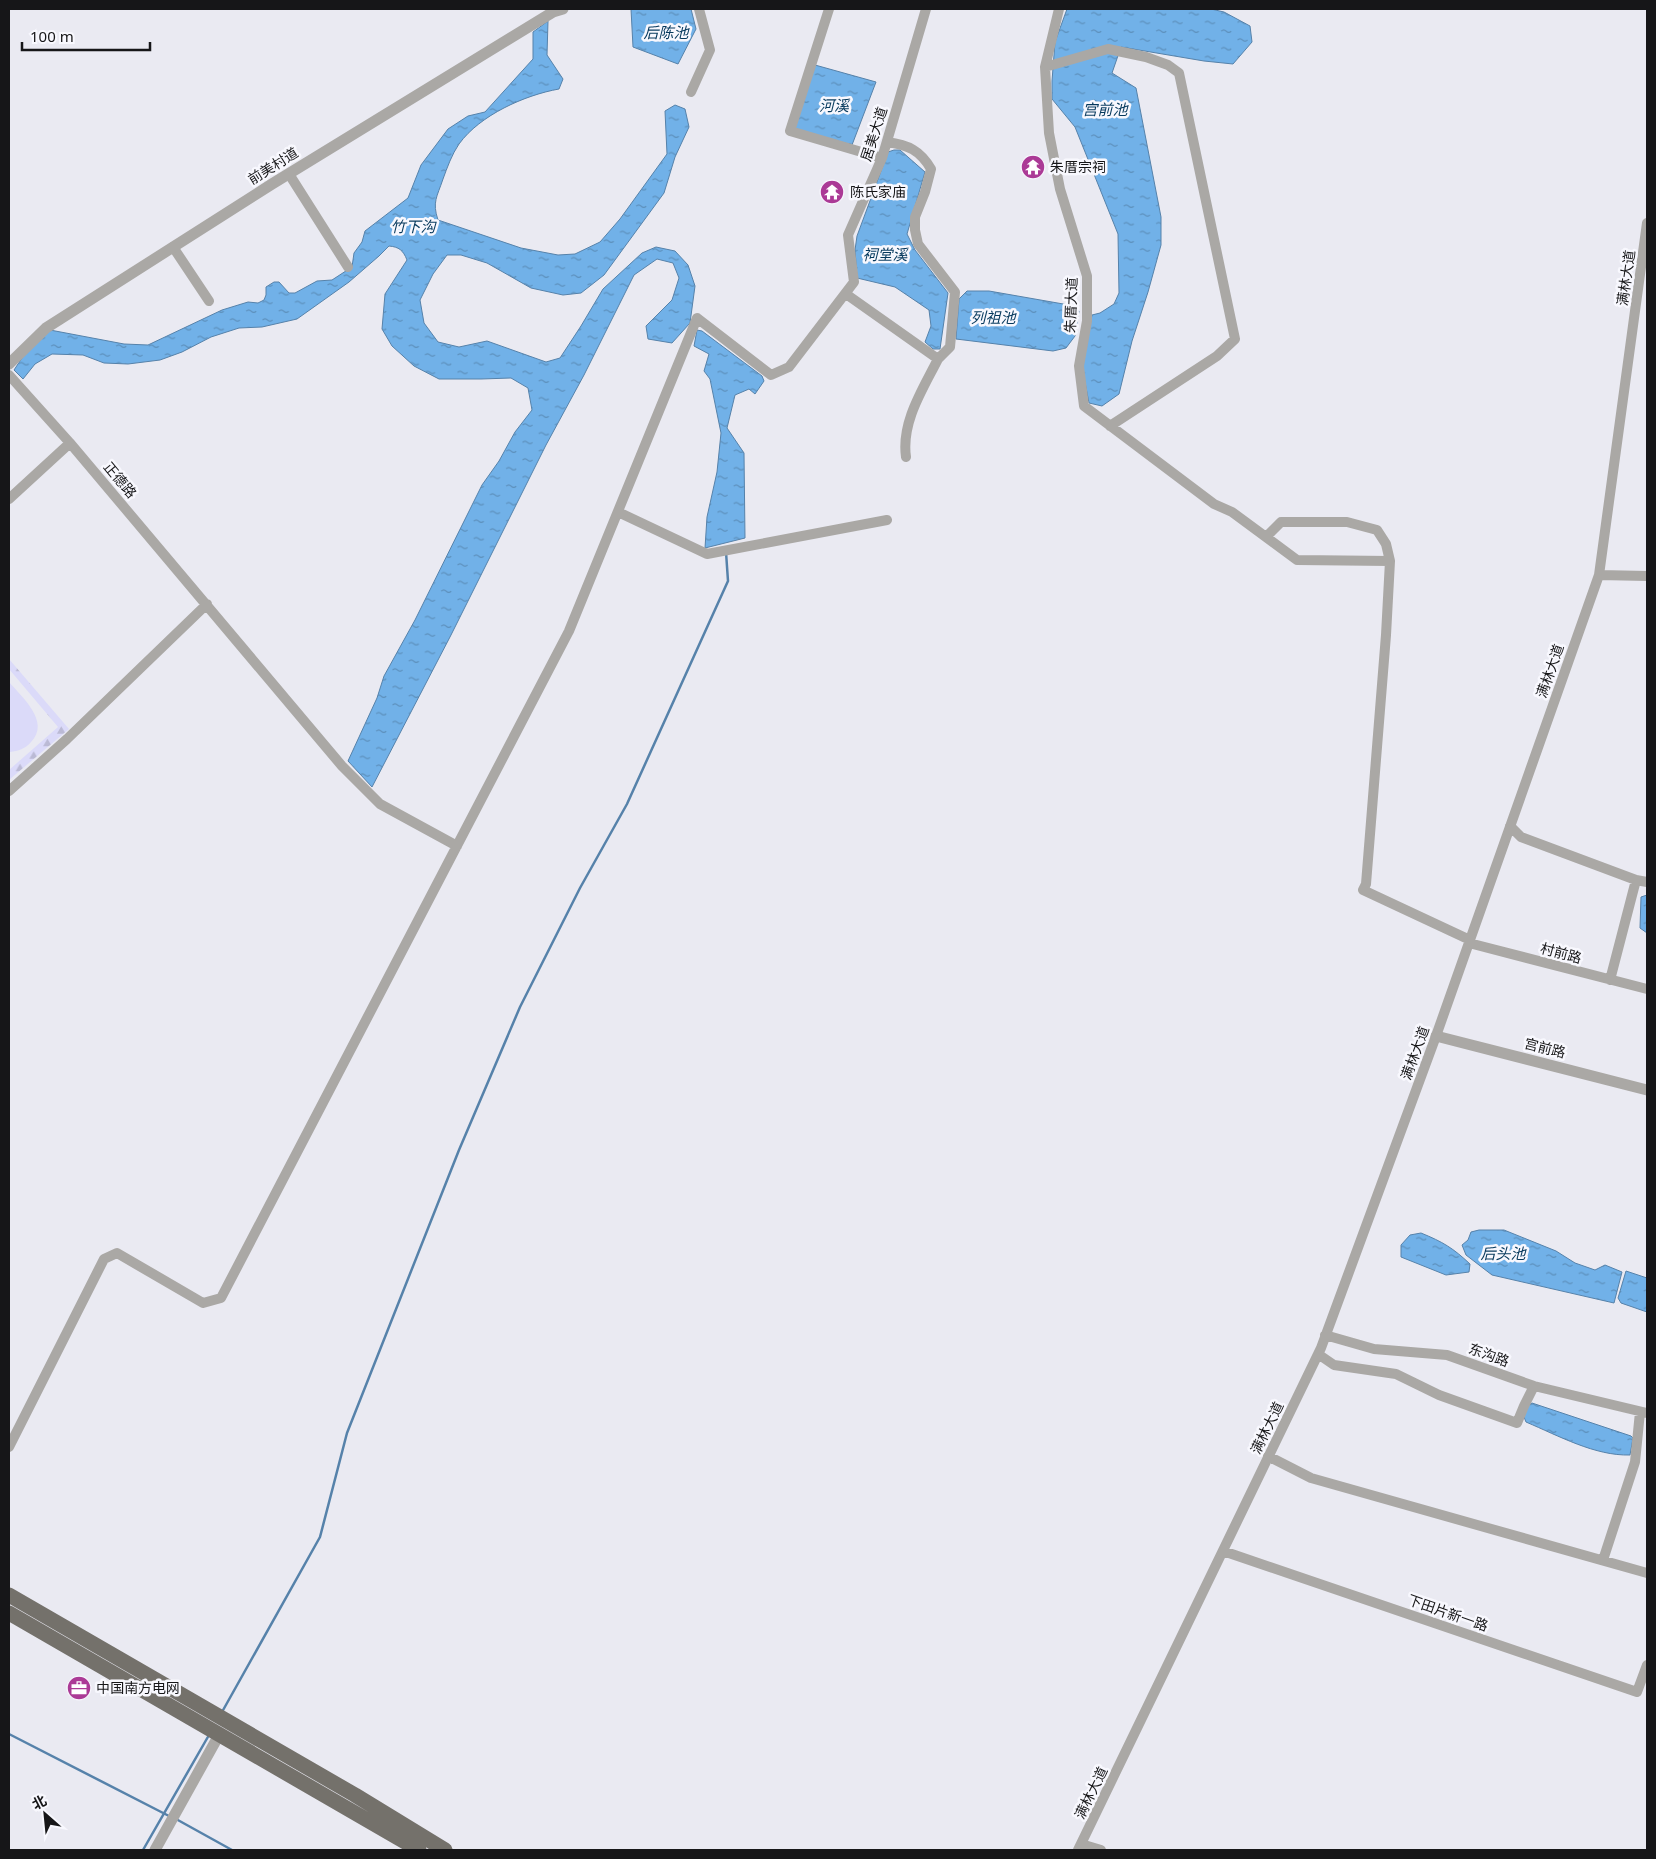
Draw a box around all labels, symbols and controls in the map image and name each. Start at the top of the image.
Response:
scale bar [22,20,150,52]
water label: 后陈池 [643,22,690,42]
text: 100 m [30,26,74,46]
water label: 河溪 [819,95,851,115]
water label: 宫前池 [1082,99,1129,119]
street label: 居美大道 [856,104,891,163]
street label: 前美村道 [244,143,302,188]
temple icon: 朱厝宗祠 [1020,154,1046,180]
place label: 朱厝宗祠 [1050,157,1106,176]
temple icon: 陈氏家庙 [819,179,845,205]
place label: 陈氏家庙 [850,182,906,201]
water label: 竹下沟 [390,216,437,236]
water label: 祠堂溪 [862,244,909,264]
street label: 满林大道 [1612,249,1639,307]
street label: 朱厝大道 [1060,277,1081,333]
water label: 列祖池 [970,307,1017,327]
street label: 正德路 [100,457,141,502]
street label: 满林大道 [1531,641,1568,700]
street label: 村前路 [1538,938,1584,967]
street label: 满林大道 [1396,1023,1433,1082]
street label: 宫前路 [1522,1033,1568,1062]
water label: 后头池 [1480,1243,1527,1263]
street label: 东沟路 [1466,1338,1512,1371]
street label: 满林大道 [1246,1398,1287,1457]
street label: 下田片新一路 [1405,1590,1491,1635]
office icon: 中国南方电网 [66,1675,92,1701]
place label: 中国南方电网 [96,1678,180,1697]
street label: 满林大道 [1070,1763,1111,1822]
north arrow [20,1789,70,1839]
text: 北 [28,1790,49,1814]

